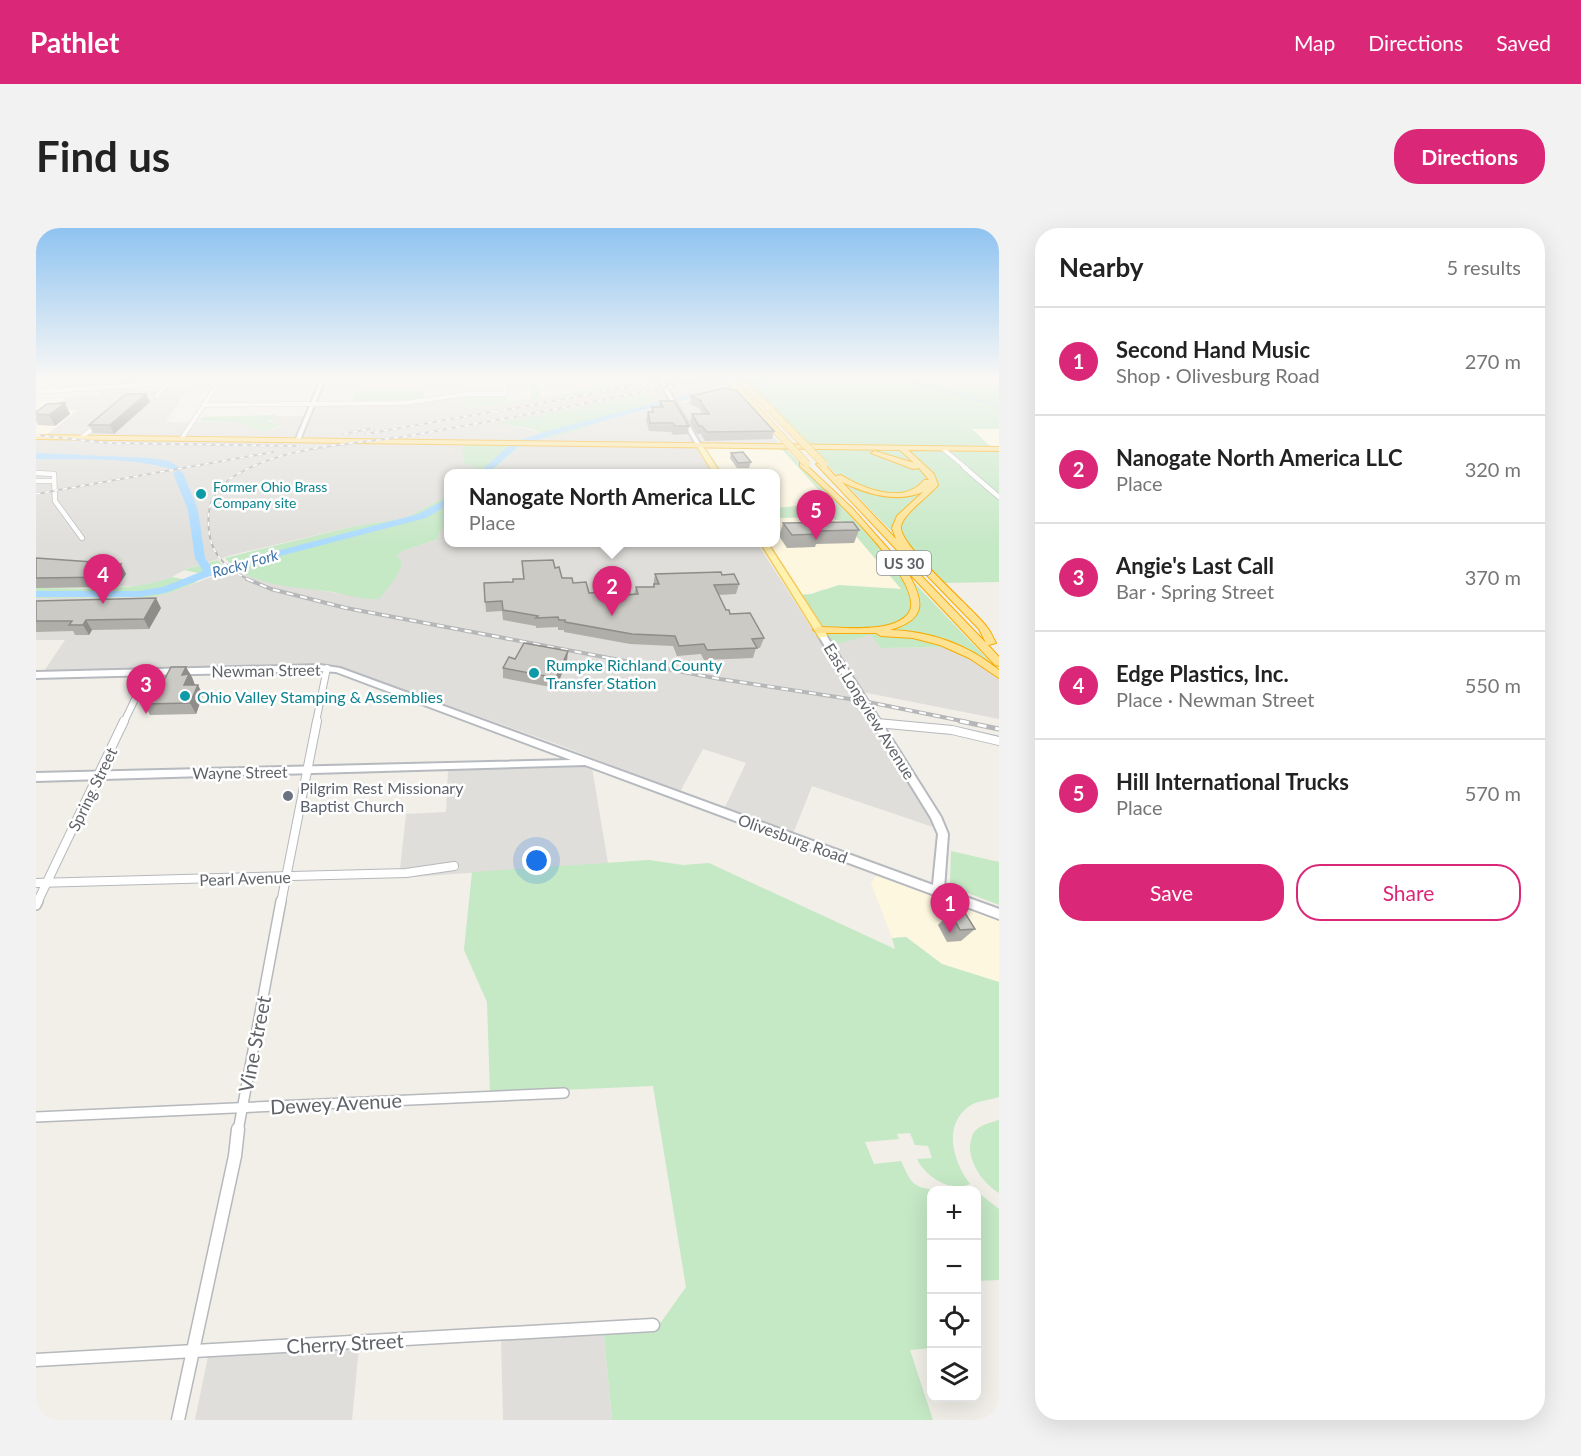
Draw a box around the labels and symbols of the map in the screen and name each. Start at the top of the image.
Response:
place label: Former Ohio Brass Company site [213,478,327,511]
marker: Former Ohio Brass Company site [194,487,208,501]
pin: 5 [796,490,836,540]
water label: Rocky Fork [210,545,281,581]
road number: US 30 [877,551,931,575]
pin: 4 [84,554,122,604]
pin: 2 [592,566,632,616]
street label: East Longview Avenue [820,639,920,783]
place label: Rumpke Richland County Transfer Station [546,655,723,692]
street label: Newman Street [211,660,321,680]
pin: 3 [126,664,166,714]
marker: Rumpke Richland County Transfer Station [527,666,541,680]
place label: Ohio Valley Stamping & Assemblies [197,687,443,706]
marker: Ohio Valley Stamping & Assemblies [178,689,192,703]
street label: Spring Street [64,744,121,834]
street label: Wayne Street [192,762,288,782]
place label: Pilgrim Rest Missionary Baptist Church [300,778,464,815]
marker: Pilgrim Rest Missionary Baptist Church [281,789,295,803]
street label: Olivesburg Road [736,809,850,867]
your location [522,846,551,875]
street label: Pearl Avenue [199,867,291,889]
pin: 1 [930,884,970,933]
street label: Vine Street [233,994,275,1094]
street label: Dewey Avenue [270,1088,402,1118]
street label: Cherry Street [286,1328,404,1358]

